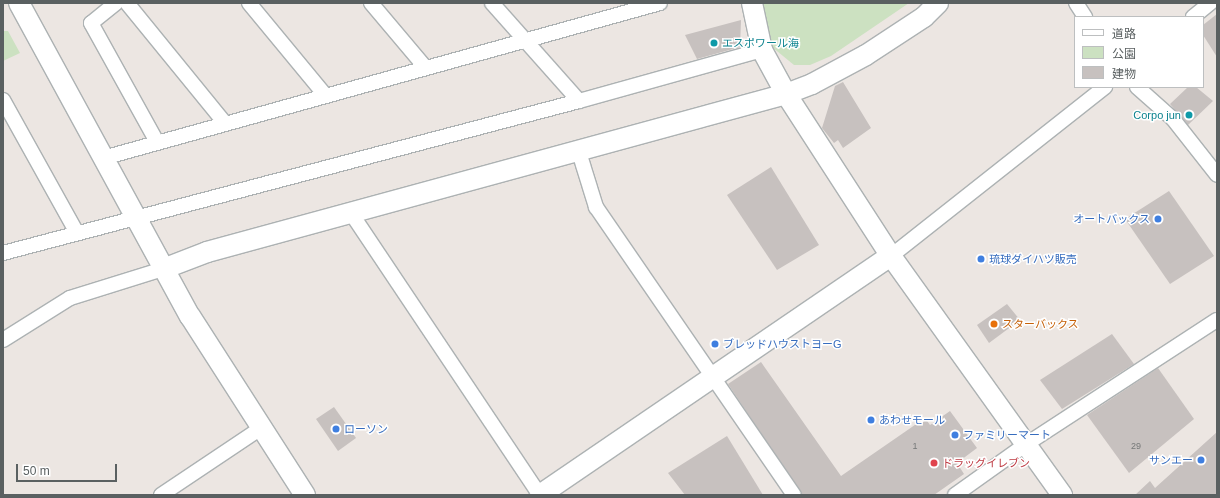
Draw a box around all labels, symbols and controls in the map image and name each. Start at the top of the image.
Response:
legend [1074,16,1204,88]
text: 道路 [1112,27,1136,41]
place label: エスポワール海 [722,36,799,50]
marker: エスポワール海 [709,38,719,48]
text: 公園 [1112,47,1136,61]
text: 建物 [1112,67,1136,81]
place label: Corpo jun [1133,108,1181,122]
marker: Corpo jun [1184,110,1194,120]
place label: オートバックス [1073,212,1150,226]
marker: オートバックス [1153,214,1163,224]
place label: 琉球ダイハツ販売 [989,252,1077,266]
marker: 琉球ダイハツ販売 [976,254,986,264]
place label: スターバックス [1002,317,1079,331]
marker: スターバックス [989,319,999,329]
place label: ブレッドハウストヨーG [723,337,842,351]
marker: ブレッドハウストヨーG [710,339,720,349]
place label: あわせモール [879,413,945,427]
marker: あわせモール [866,415,876,425]
place label: ローソン [344,422,388,436]
marker: ローソン [331,424,341,434]
place label: ファミリーマート [963,428,1051,442]
marker: ファミリーマート [950,430,960,440]
house number: 1 [912,441,918,451]
house number: 29 [1131,441,1141,451]
place label: サンエー [1149,453,1193,467]
marker: サンエー [1196,455,1206,465]
scale bar [18,456,119,482]
place label: ドラッグイレブン [942,456,1030,470]
marker: ドラッグイレブン [929,458,939,468]
text: 50 m [23,464,50,478]

